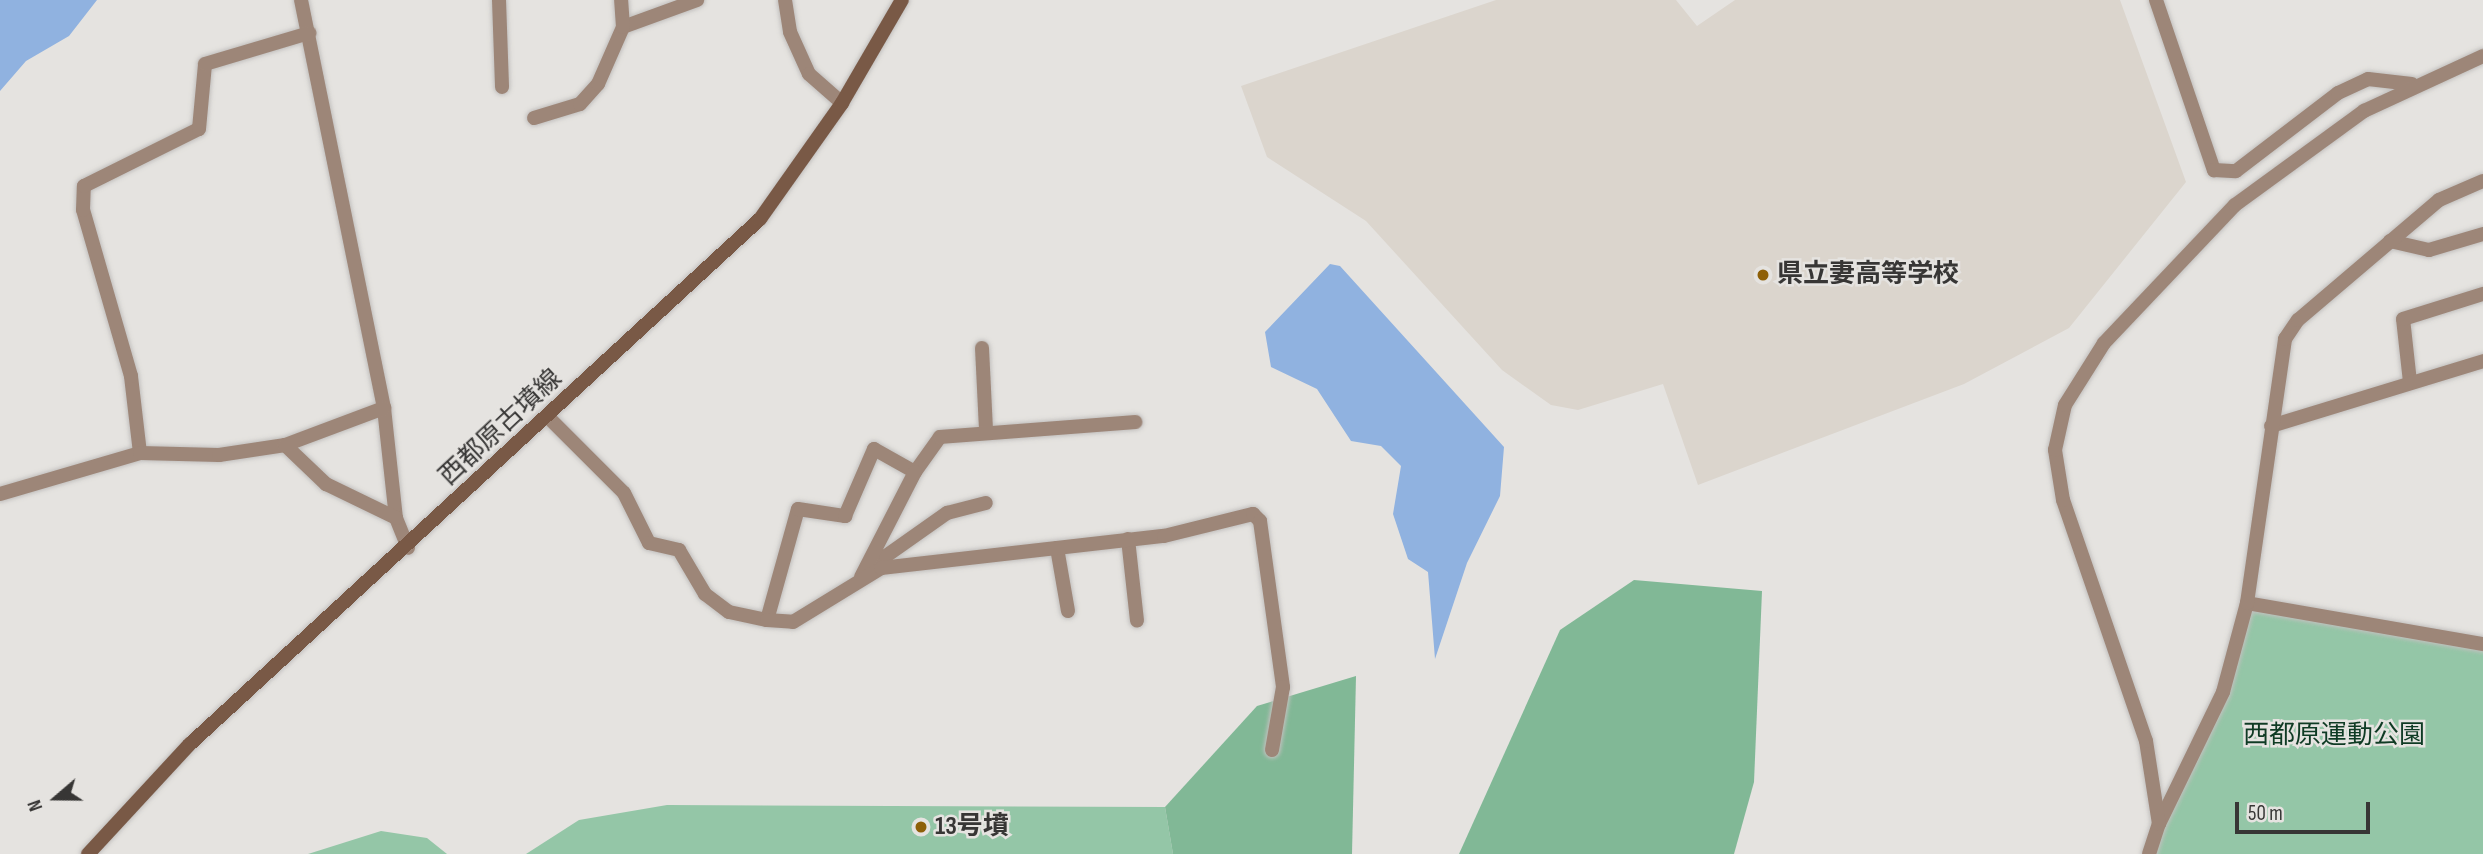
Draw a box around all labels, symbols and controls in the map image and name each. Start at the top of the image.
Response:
place label: 県立妻高等学校 [1777,259,1959,291]
marker: 県立妻高等学校 [1755,267,1771,283]
street label: 西都原古墳線 [433,363,569,493]
park label: 西都原運動公園 [2243,720,2425,752]
north arrow [21,763,91,833]
scale bar [2238,788,2373,832]
text: N [23,797,48,814]
text: 50 m [2248,801,2283,826]
place label: 13号墳 [935,811,1009,843]
marker: 13号墳 [913,819,929,835]

